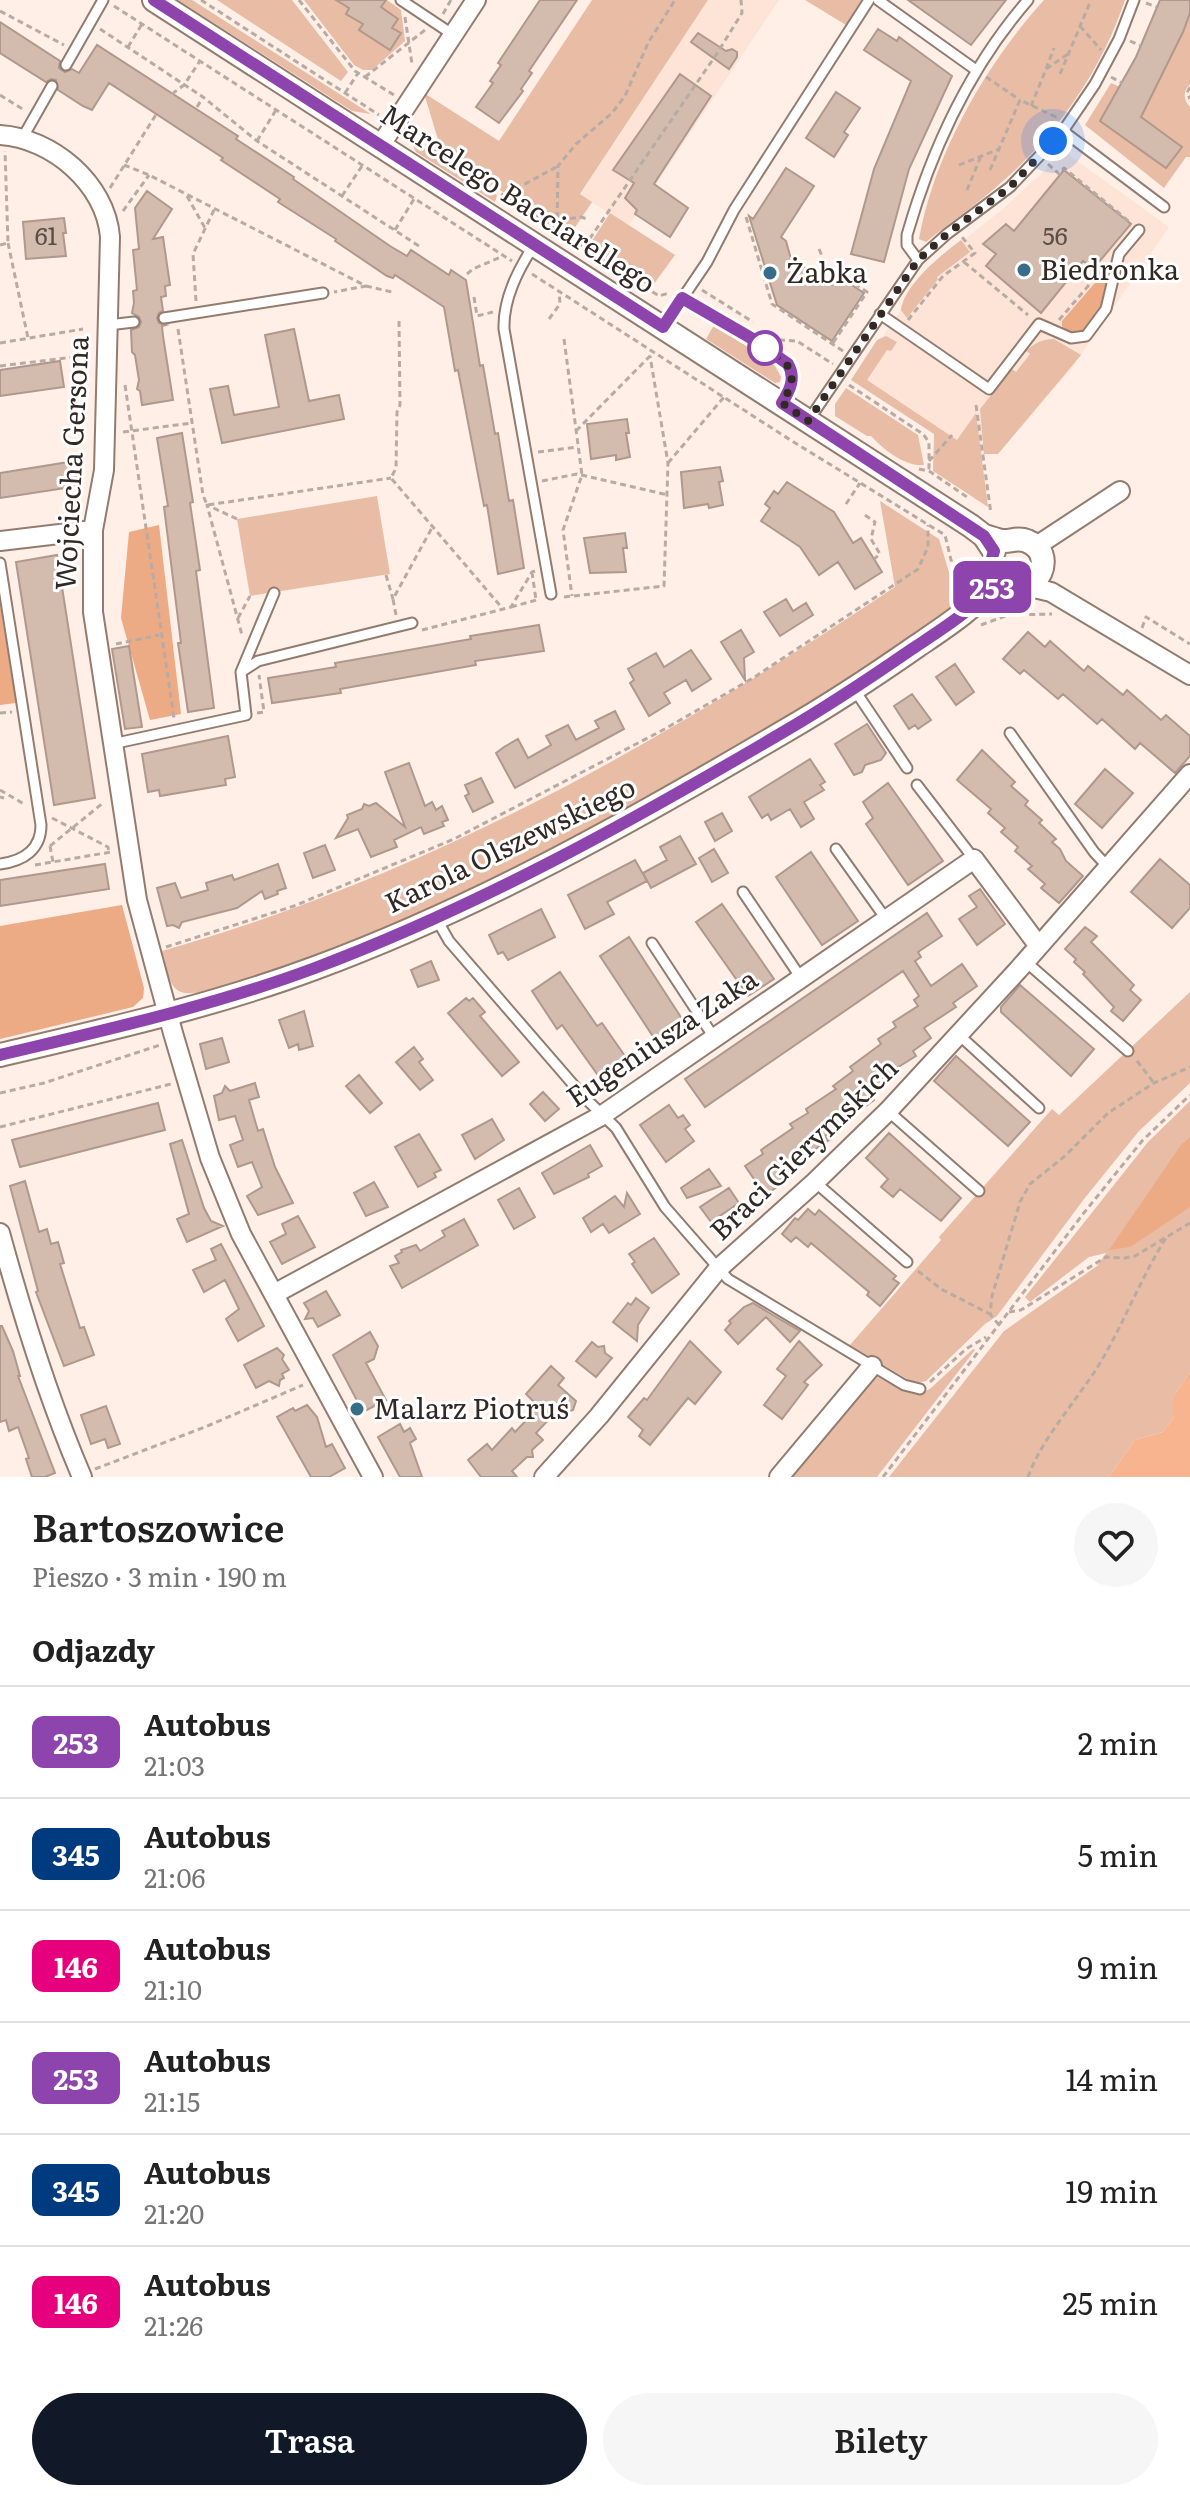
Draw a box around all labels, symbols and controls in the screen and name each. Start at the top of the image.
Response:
street label: Marcelego Bacciarellego [373,92,665,302]
your location [1033,121,1073,161]
house number: 61 [35,217,58,252]
house number: 56 [1042,217,1068,252]
place label: Biedronka [1040,247,1179,289]
place label: Żabka [786,250,867,292]
marker: Biedronka [1015,261,1033,279]
marker: Żabka [761,264,779,282]
unlabelled marker [748,331,782,365]
street label: Wojciecha Gersona [42,335,98,591]
line badge: 253 [946,561,1038,613]
text: 253 [969,566,1015,608]
street label: Karola Olszewskiego [377,764,642,922]
street label: Eugeniusza Zaka [557,957,765,1116]
street label: Braci Gierymskich [699,1046,906,1249]
place label: Malarz Piotruś [373,1386,569,1428]
marker: Malarz Piotruś [348,1400,366,1418]
text: Bartoszowice [32,1497,285,1554]
button: heart [1074,1503,1158,1587]
text: Pieszo · 3 min · 190 m [32,1556,287,1595]
text: Odjazdy [32,1627,155,1671]
text: Autobus [144,1701,271,1745]
text: 2 min [1078,1720,1158,1764]
text: 253 [53,1721,99,1763]
text: 21:03 [144,1745,205,1784]
text: Autobus [144,1813,271,1857]
text: 5 min [1078,1832,1158,1876]
text: 345 [52,1833,100,1875]
text: 21:06 [144,1857,205,1896]
text: Autobus [144,1925,271,1969]
text: 9 min [1077,1944,1158,1988]
text: 146 [54,1945,98,1987]
text: 21:10 [144,1969,202,2008]
text: Autobus [144,2037,271,2081]
text: 14 min [1066,2056,1158,2100]
text: 253 [53,2057,99,2099]
text: 21:15 [144,2081,200,2120]
text: Autobus [144,2149,271,2193]
text: 19 min [1065,2168,1158,2212]
text: 345 [52,2169,100,2211]
text: 21:20 [144,2193,204,2232]
text: Autobus [144,2261,271,2305]
text: 25 min [1063,2280,1158,2324]
text: 146 [54,2281,98,2323]
text: 21:26 [144,2305,203,2344]
button: Trasa [32,2393,587,2485]
button: Bilety [603,2393,1158,2485]

